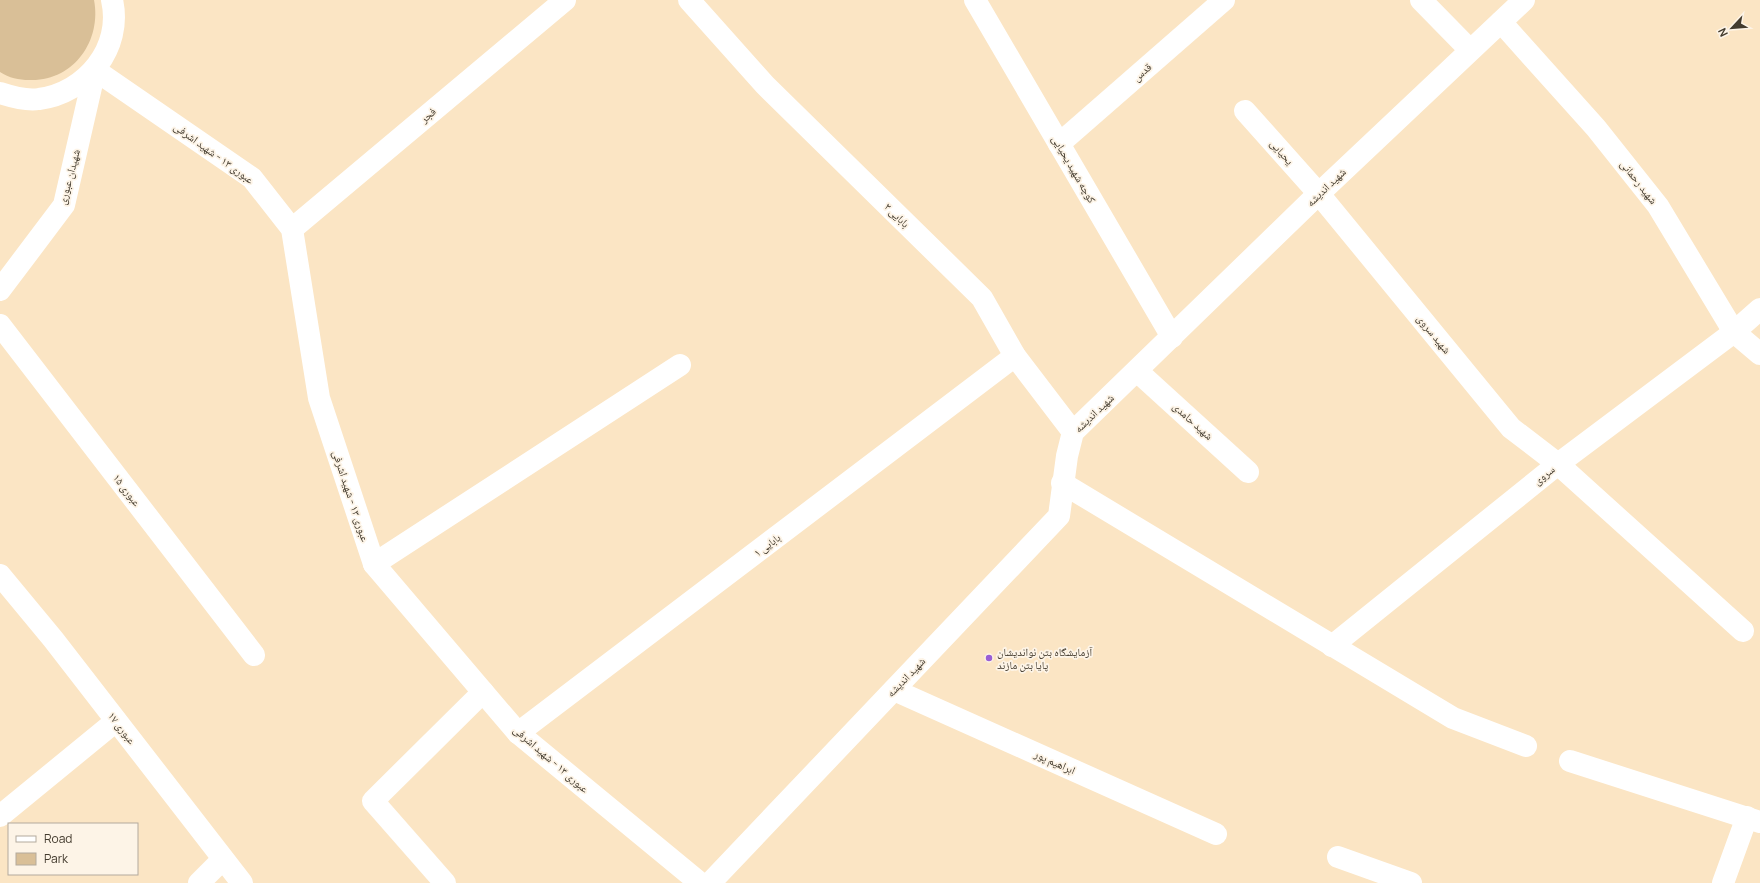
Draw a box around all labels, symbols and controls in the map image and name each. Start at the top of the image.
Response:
north arrow [1712,8,1752,48]
text: N [1714,26,1731,39]
street label: قدس [1129,59,1155,84]
street label: فجر [416,103,439,126]
street label: عبوری ۱۳ - شهید اشرفی [171,118,258,187]
street label: کوچه شهید یحیایی [1049,132,1100,206]
street label: یحیایی [1267,136,1298,168]
street label: شهیدان عبوری [54,147,83,206]
street label: شهید رحمانی [1617,157,1661,207]
street label: شهید اندیشه [1303,164,1349,209]
street label: بابایی ۲ [881,199,913,230]
street label: شهید سروی [1414,311,1455,356]
street label: شهید اندیشه [1071,390,1117,435]
street label: شهید حامدی [1170,398,1217,443]
street label: عبوری ۱۳ - شهید اشرفی [330,448,373,544]
street label: سروی [1530,461,1558,488]
street label: عبوری ۱۵ [110,470,145,509]
street label: بابایی ۱ [750,530,783,560]
place label: آزمایشگاه بتن نواندیشان پایا بتن مازند [997,644,1092,672]
marker: آزمایشگاه بتن نواندیشان پایا بتن مازند [984,653,994,663]
street label: شهید اندیشه [883,654,928,700]
street label: عبوری ۱۷ [105,708,140,747]
street label: عبوری ۱۳ - شهید اشرفی [510,722,593,796]
street label: ابراهیم پور [1031,745,1078,778]
legend [8,823,138,875]
text: Road [44,830,72,847]
text: Park [44,850,69,867]

